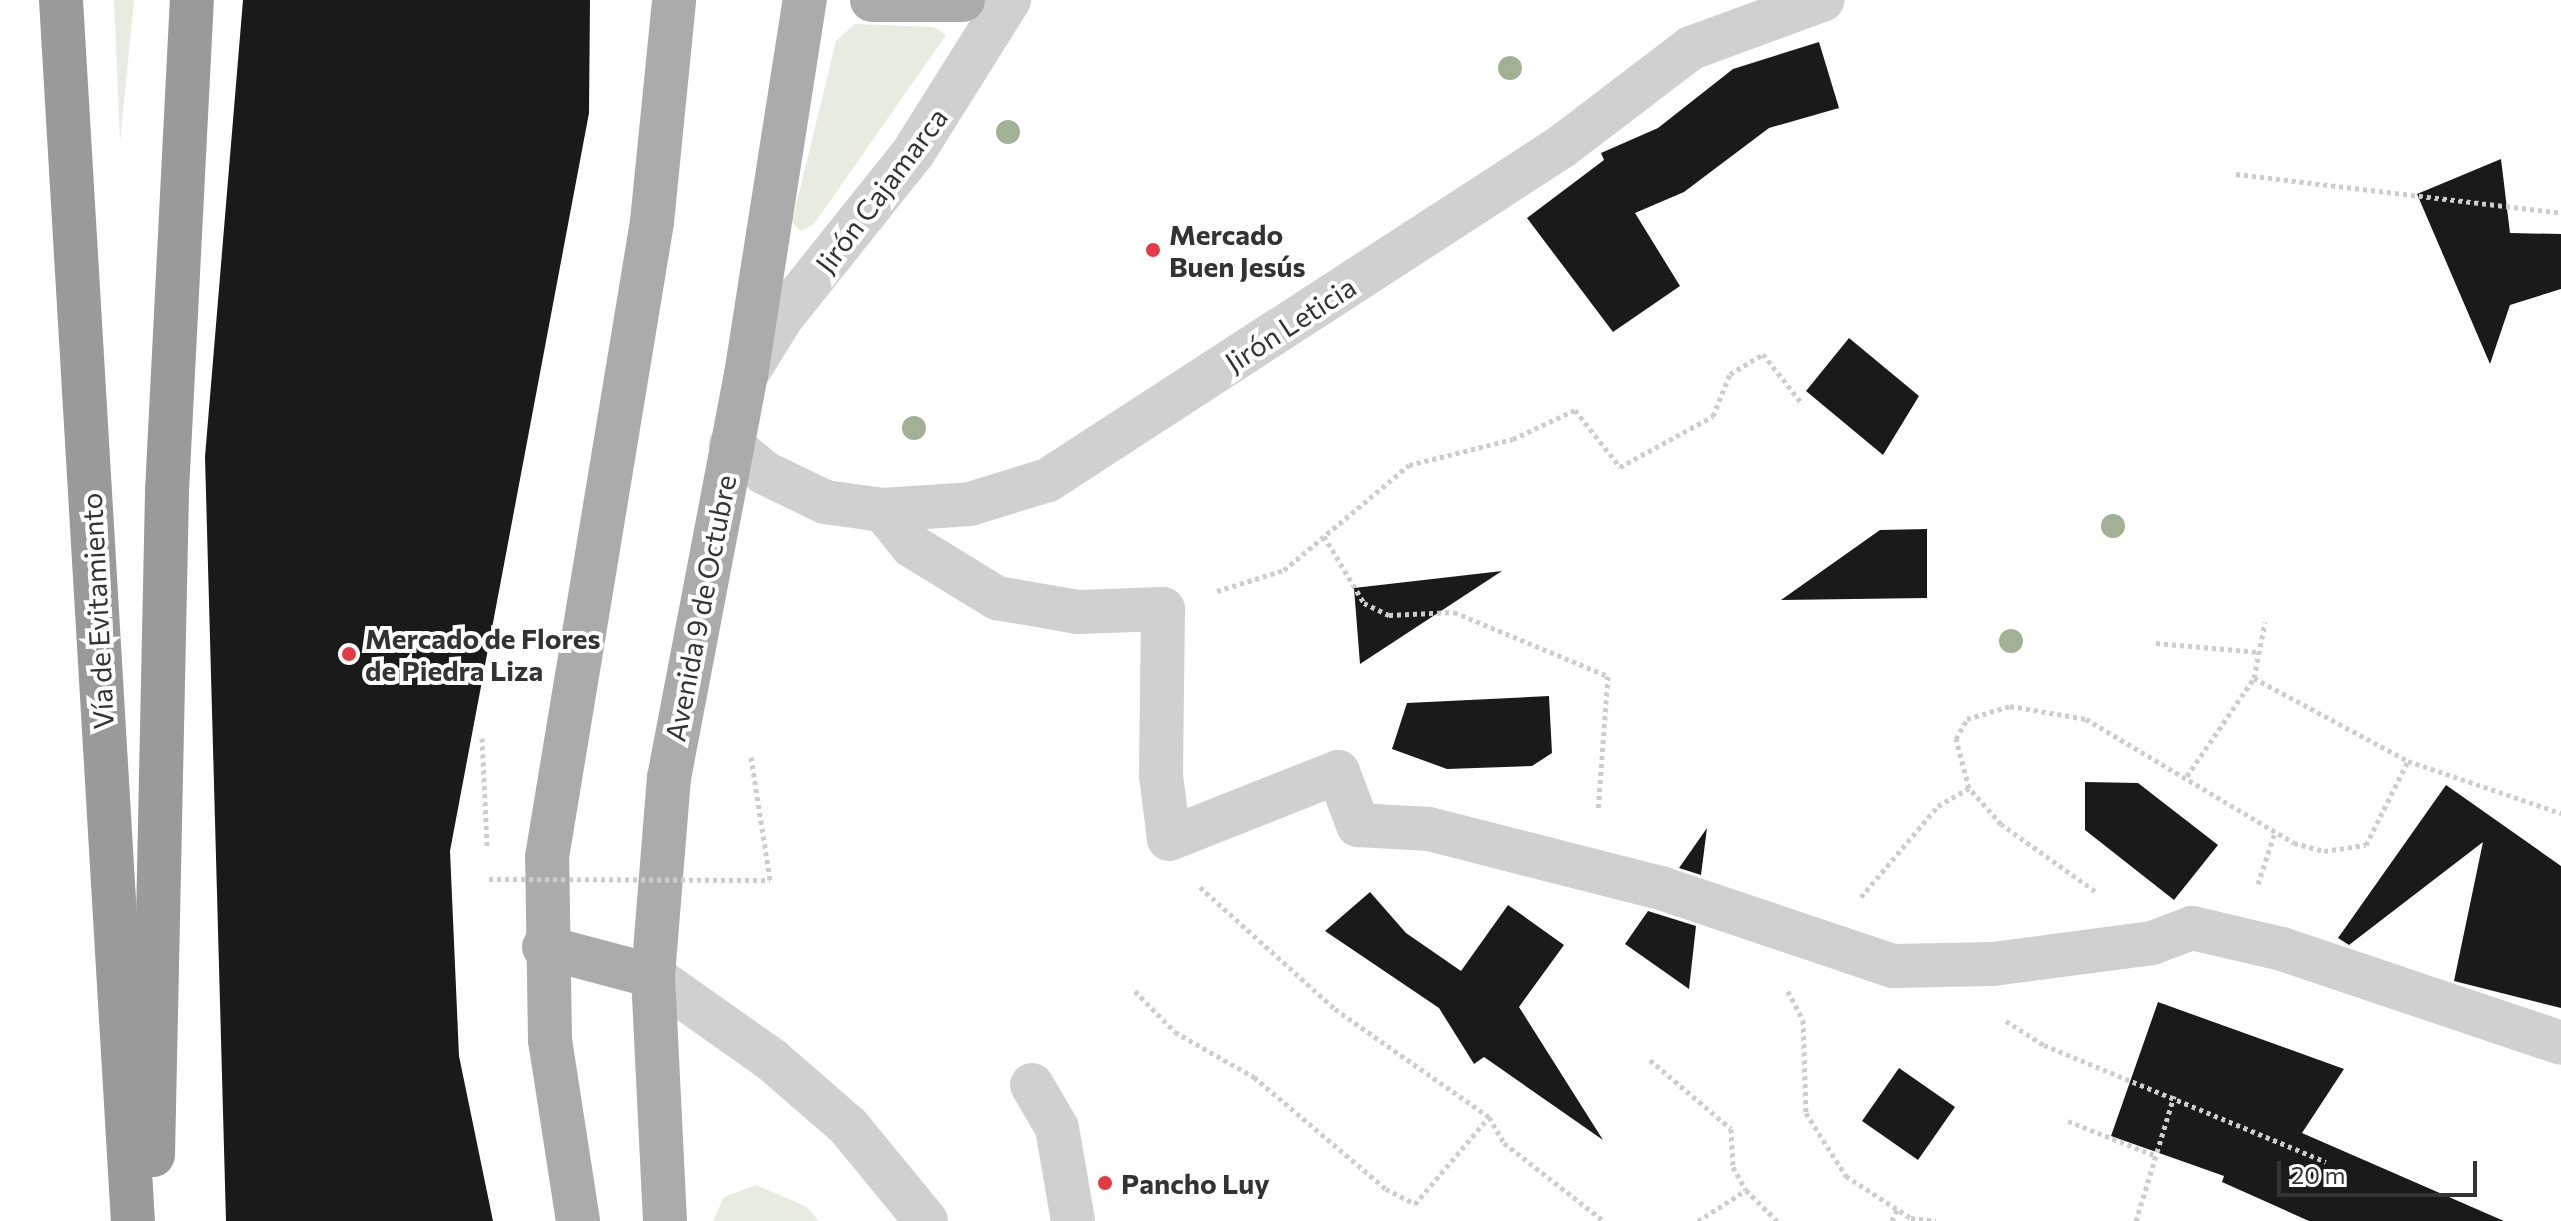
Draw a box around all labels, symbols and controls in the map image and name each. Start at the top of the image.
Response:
street label: Jirón Cajamarca [808,101,954,279]
place label: Mercado Buen Jesús [1169,217,1306,283]
marker: Mercado Buen Jesús [1144,241,1162,259]
street label: Jirón Leticia [1218,269,1362,379]
street label: Avenida 9 de Octubre [658,472,742,744]
street label: Vía de Evitamiento [74,492,120,730]
place label: Mercado de Flores de Piedra Liza [365,621,600,687]
marker: Mercado de Flores de Piedra Liza [340,645,358,663]
scale bar [2281,1145,2481,1195]
text: 20 m [2291,1160,2345,1189]
place label: Pancho Luy [1121,1166,1270,1200]
marker: Pancho Luy [1096,1174,1114,1192]

